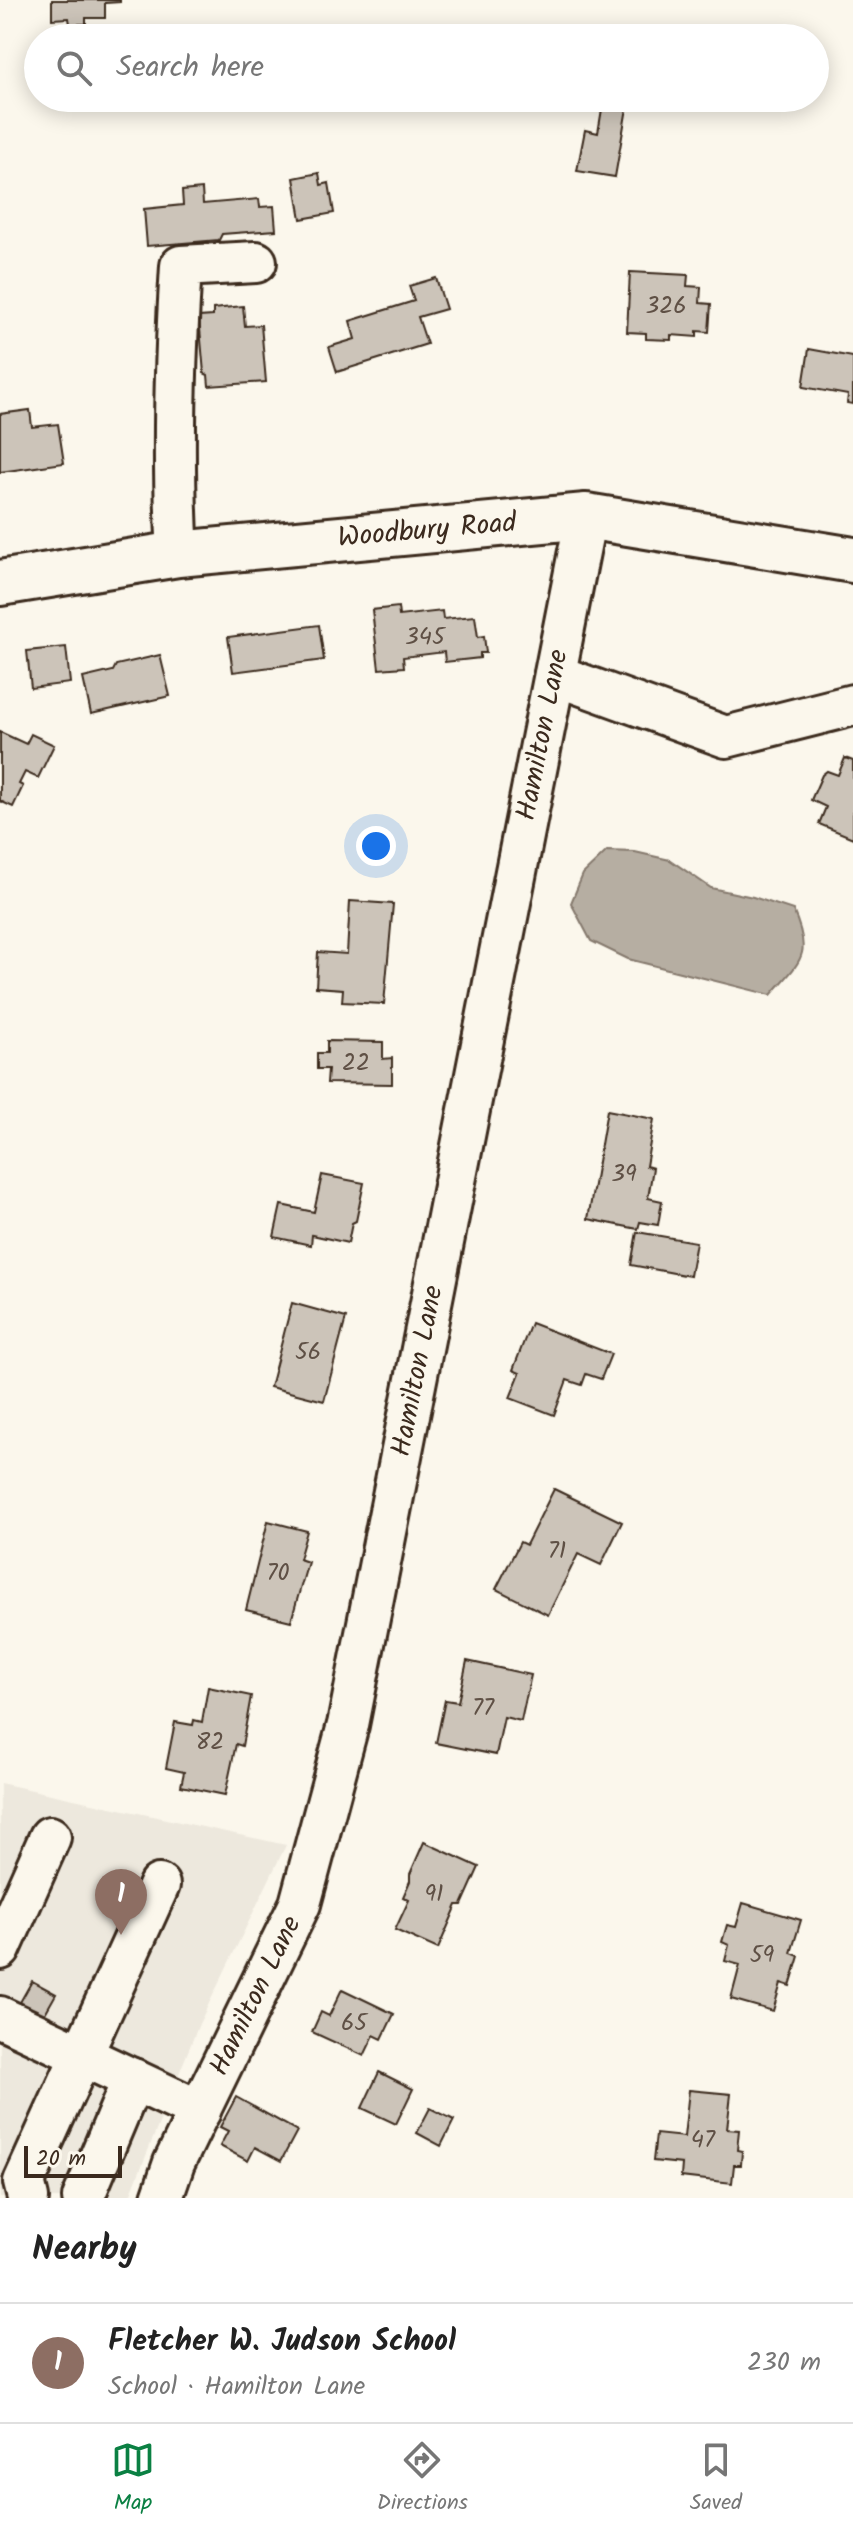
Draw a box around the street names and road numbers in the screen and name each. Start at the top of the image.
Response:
street label: Woodbury Road [336,501,519,561]
street label: Hamilton Lane [504,645,582,824]
street label: Hamilton Lane [379,1281,457,1460]
street label: Hamilton Lane [198,1908,314,2084]

